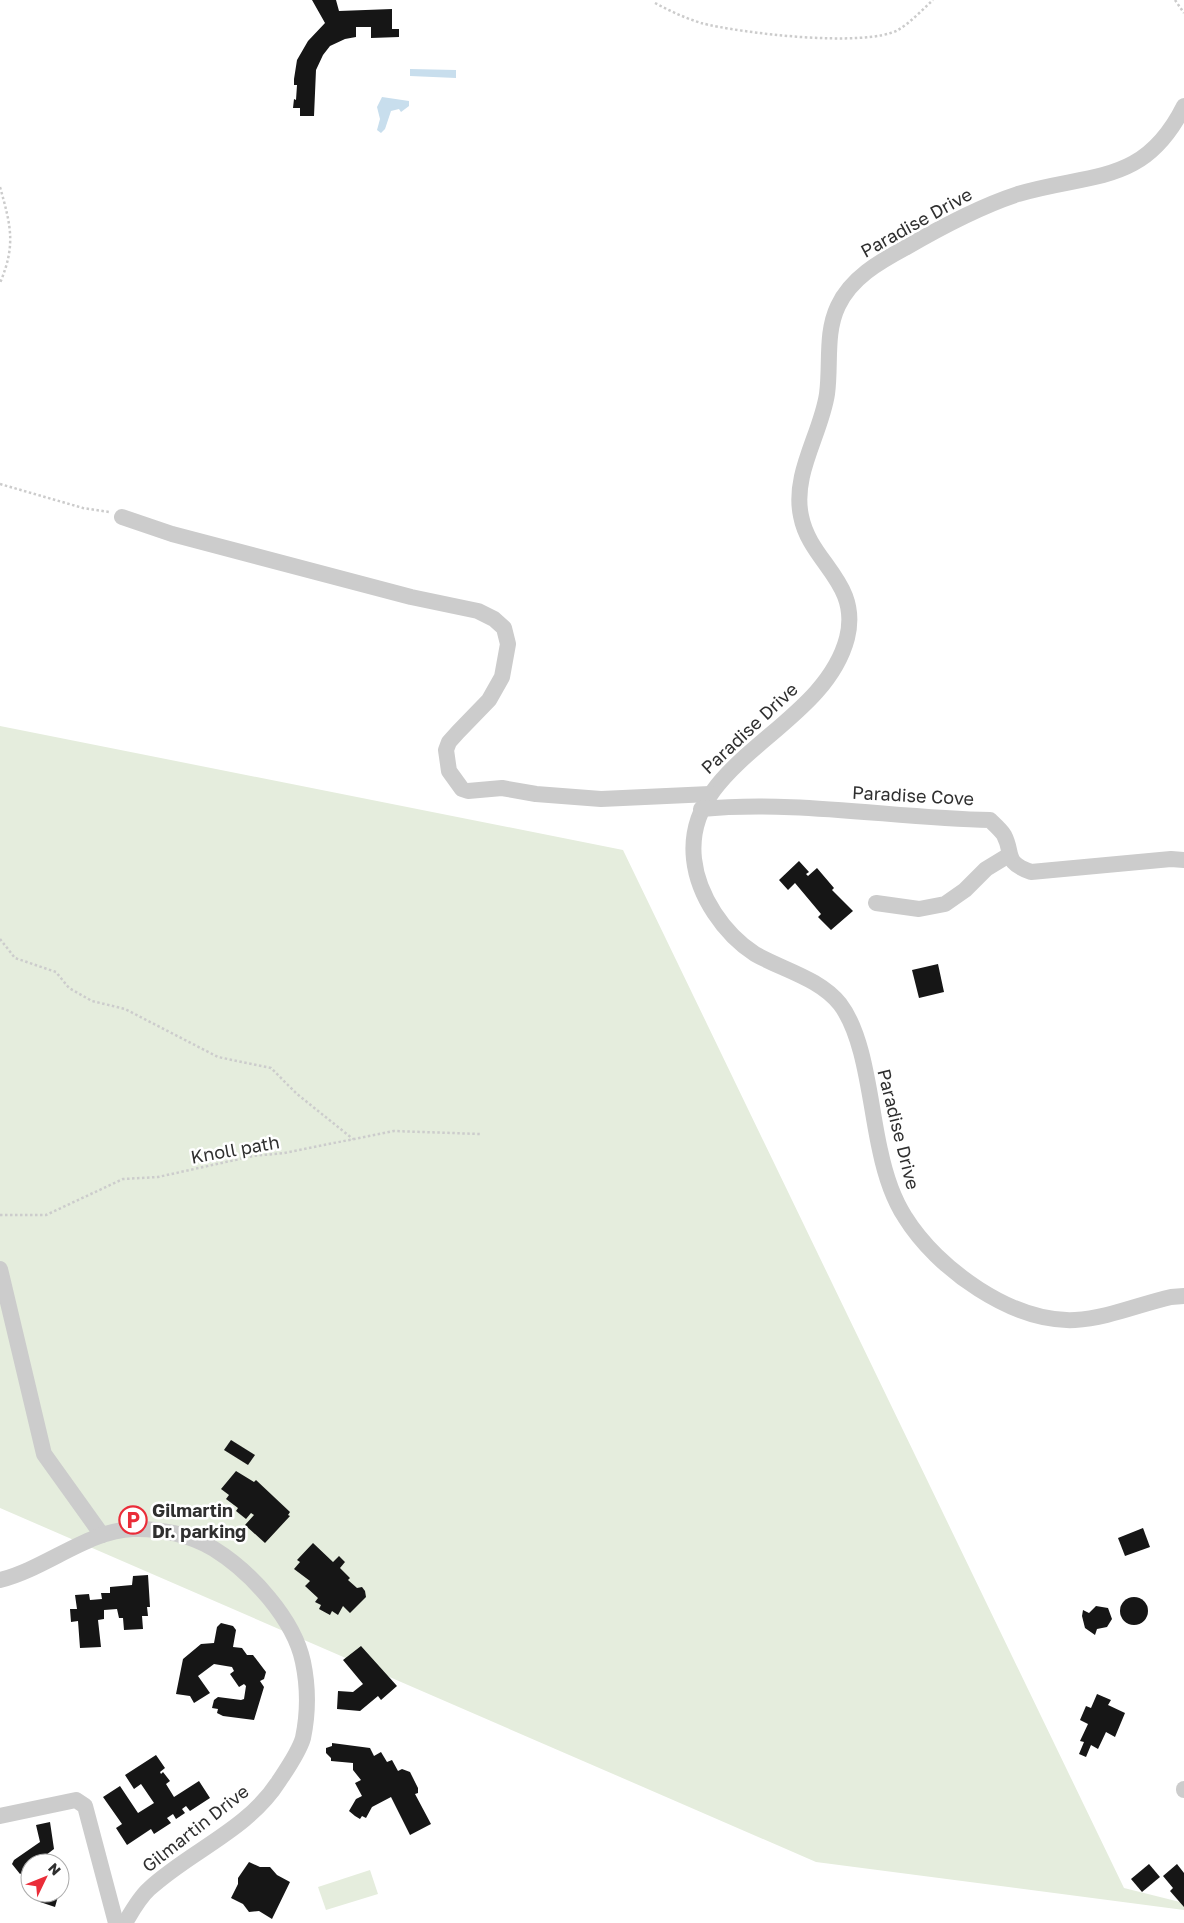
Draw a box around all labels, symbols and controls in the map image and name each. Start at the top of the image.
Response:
street label: Paradise Drive [857,182,975,262]
street label: Paradise Drive [696,678,802,778]
street label: Paradise Cove [852,781,974,809]
street label: Paradise Drive [873,1066,925,1192]
street label: Knoll path [189,1130,281,1168]
place label: Gilmartin Dr. parking [152,1499,246,1542]
parking icon: Gilmartin Dr. parking [118,1505,148,1535]
street label: Gilmartin Drive [137,1780,253,1876]
north arrow [20,1853,70,1903]
text: N [45,1859,65,1878]

